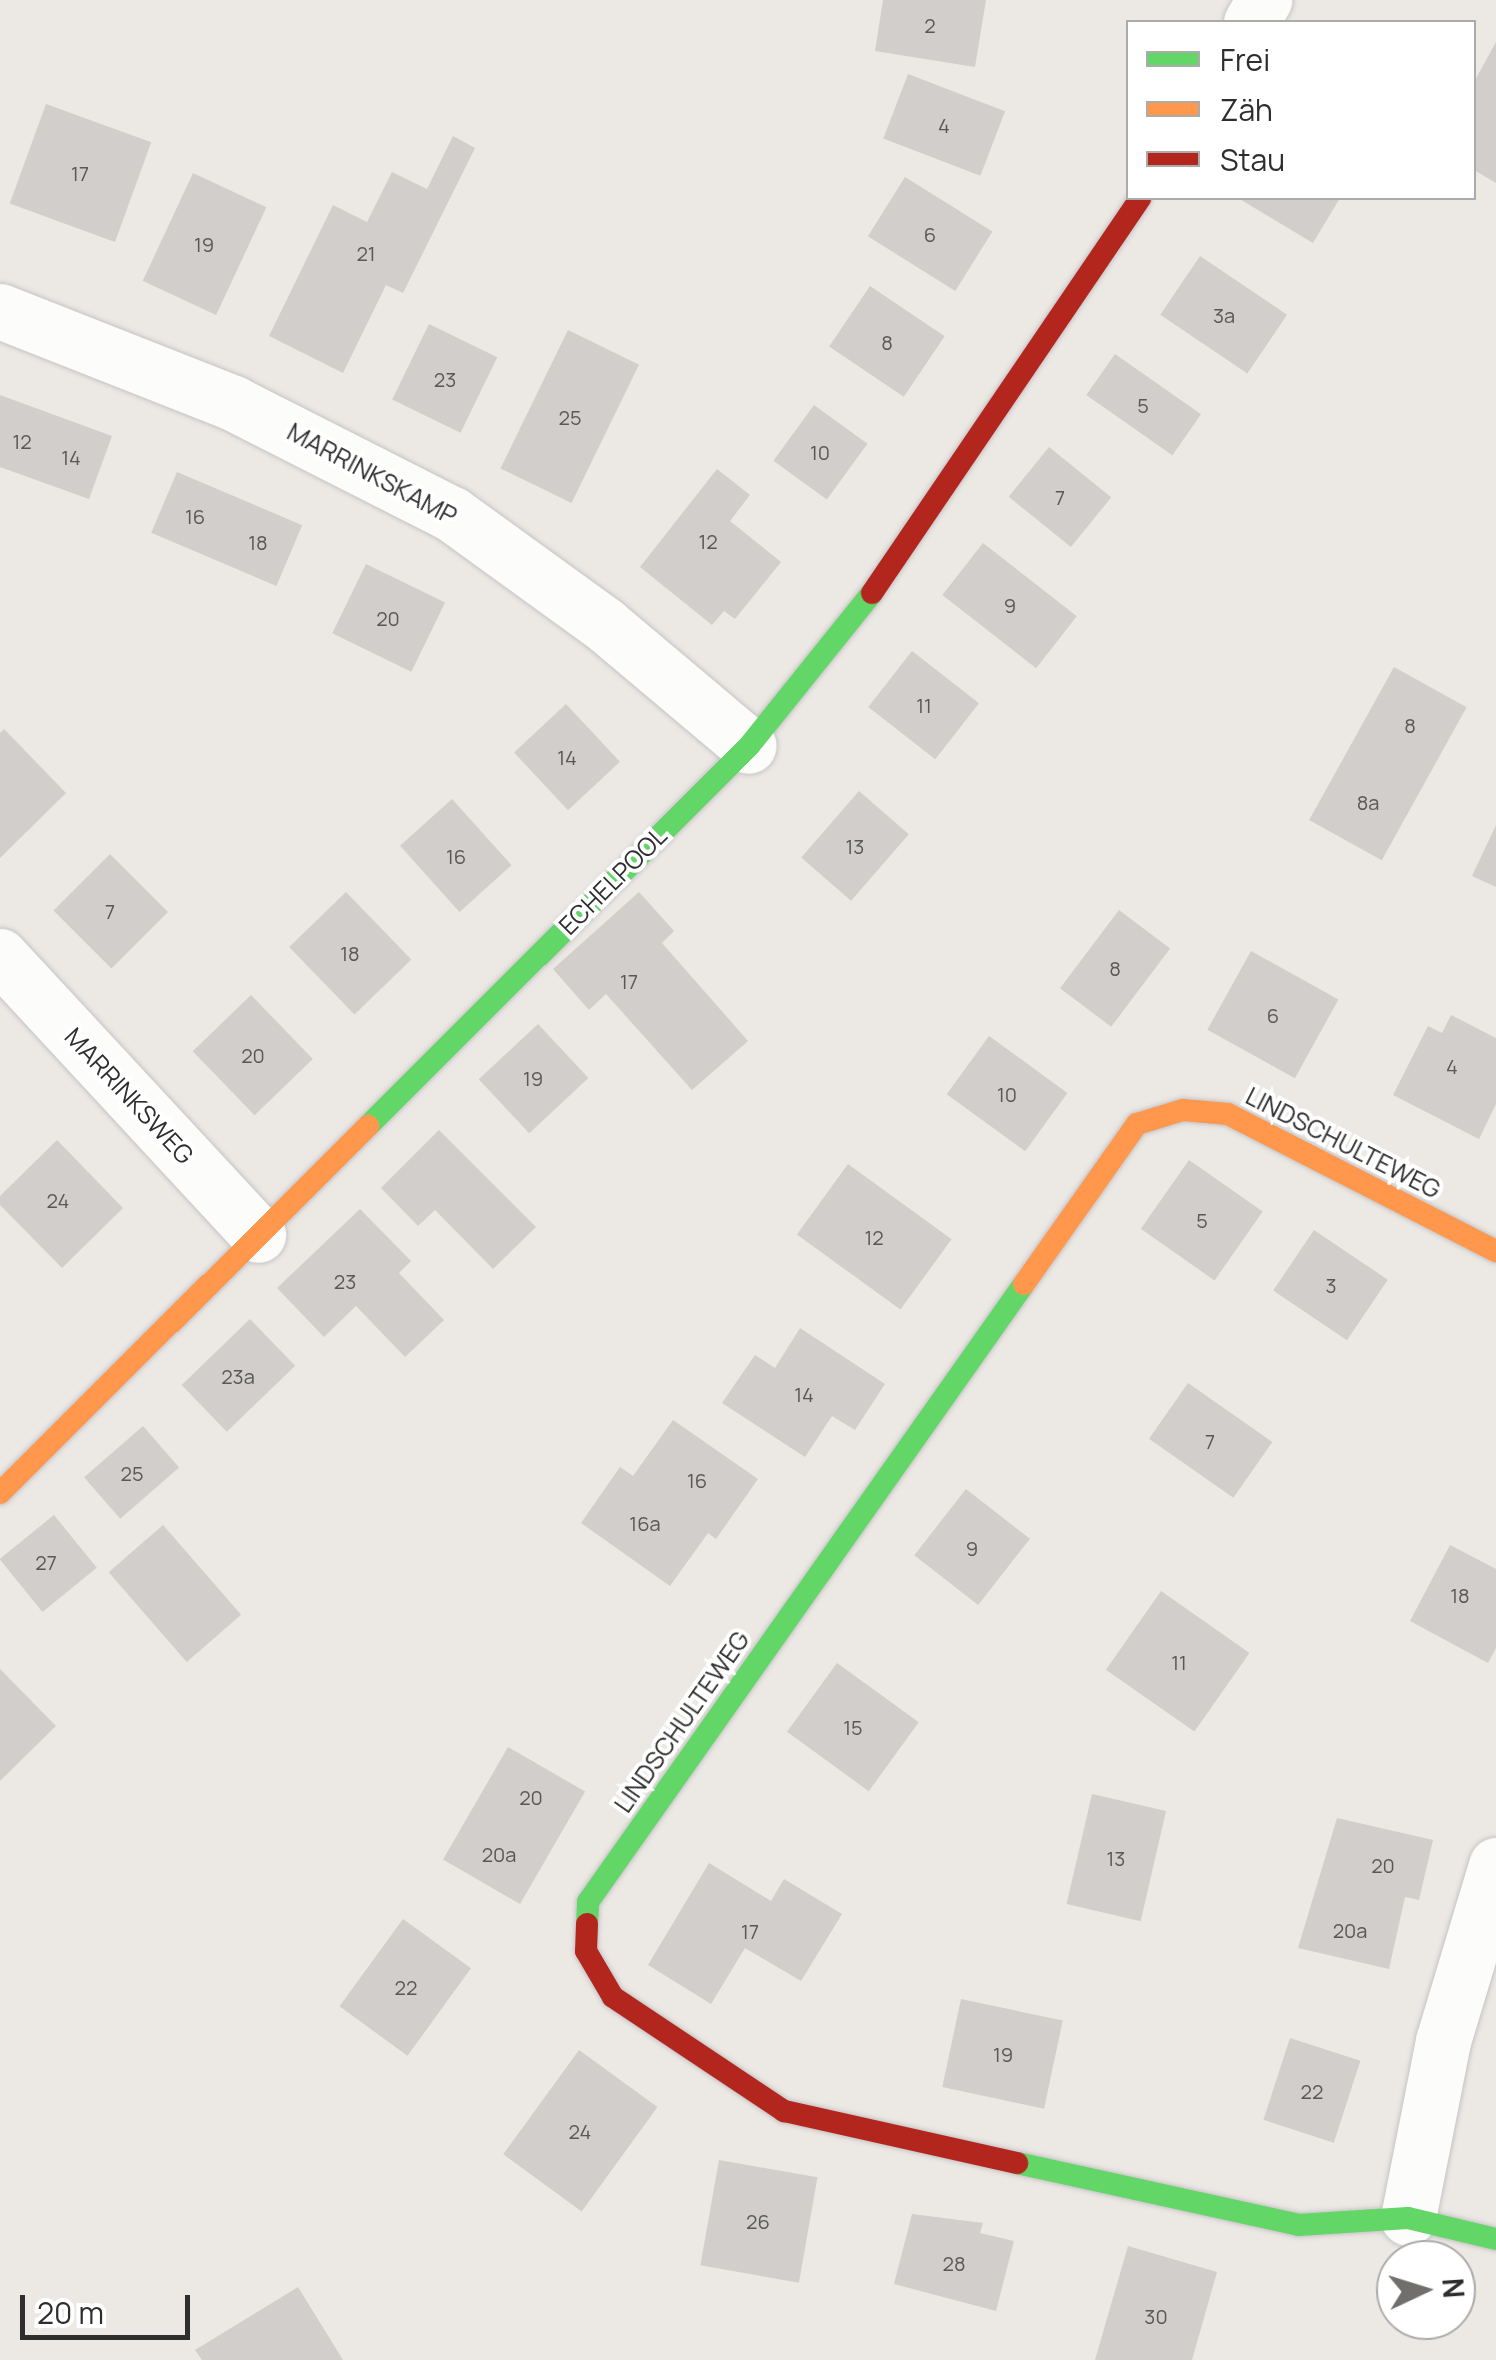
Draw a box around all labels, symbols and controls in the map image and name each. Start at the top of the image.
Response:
house number: 2 [924,13,936,37]
legend [1126,20,1476,200]
text: Frei [1220,39,1270,80]
text: Zäh [1220,89,1273,130]
house number: 4 [938,113,950,137]
text: Stau [1220,139,1285,180]
house number: 17 [71,161,89,185]
house number: 6 [924,222,936,246]
house number: 19 [194,232,214,256]
house number: 21 [356,241,376,265]
house number: 3a [1213,303,1235,327]
house number: 8 [881,330,893,354]
house number: 23 [434,367,456,391]
house number: 5 [1137,393,1149,417]
house number: 25 [559,405,581,429]
street label: MARRINKSKAMP [282,417,462,531]
house number: 12 [12,429,32,453]
house number: 10 [810,440,830,464]
house number: 14 [61,445,81,469]
house number: 7 [1055,485,1065,509]
house number: 16 [185,504,205,528]
house number: 12 [698,529,718,553]
house number: 18 [248,530,268,554]
house number: 9 [1004,593,1016,617]
house number: 20 [376,606,400,630]
house number: 11 [916,693,932,717]
house number: 8 [1404,713,1416,737]
house number: 14 [557,745,577,769]
house number: 8a [1357,790,1379,814]
street label: ECHELPOOL [553,821,673,941]
house number: 13 [846,834,864,858]
house number: 16 [446,844,466,868]
house number: 7 [105,899,115,923]
house number: 18 [340,941,360,965]
house number: 8 [1109,956,1121,980]
house number: 17 [620,969,638,993]
house number: 6 [1267,1003,1279,1027]
street label: MARRINKSWEG [58,1022,200,1170]
house number: 20 [241,1043,265,1067]
house number: 4 [1446,1054,1458,1078]
house number: 19 [523,1066,543,1090]
street label: LINDSCHULTEWEG [1241,1081,1445,1205]
house number: 10 [997,1082,1017,1106]
house number: 24 [47,1188,69,1212]
house number: 5 [1196,1208,1208,1232]
house number: 12 [864,1225,884,1249]
house number: 23 [334,1269,356,1293]
house number: 3 [1325,1273,1337,1297]
house number: 23a [221,1364,255,1388]
house number: 14 [794,1382,814,1406]
house number: 7 [1205,1429,1215,1453]
house number: 25 [121,1461,143,1485]
house number: 16 [687,1468,707,1492]
house number: 16a [629,1511,661,1535]
house number: 9 [966,1536,978,1560]
house number: 27 [35,1550,57,1574]
house number: 18 [1450,1583,1470,1607]
street label: LINDSCHULTEWEG [608,1626,756,1818]
house number: 11 [1171,1650,1187,1674]
house number: 15 [843,1715,863,1739]
house number: 20 [519,1785,543,1809]
house number: 20a [482,1842,516,1866]
house number: 13 [1107,1846,1125,1870]
house number: 20 [1371,1853,1395,1877]
house number: 20a [1333,1918,1367,1942]
house number: 17 [741,1919,759,1943]
house number: 22 [395,1975,417,1999]
house number: 19 [993,2042,1013,2066]
house number: 22 [1301,2079,1323,2103]
house number: 24 [569,2119,591,2143]
house number: 26 [746,2209,770,2233]
north arrow [1376,2240,1476,2340]
house number: 28 [942,2251,966,2275]
scale bar [25,2275,195,2337]
text: N [1434,2277,1474,2299]
text: 20 m [37,2292,104,2333]
house number: 30 [1144,2304,1168,2328]

